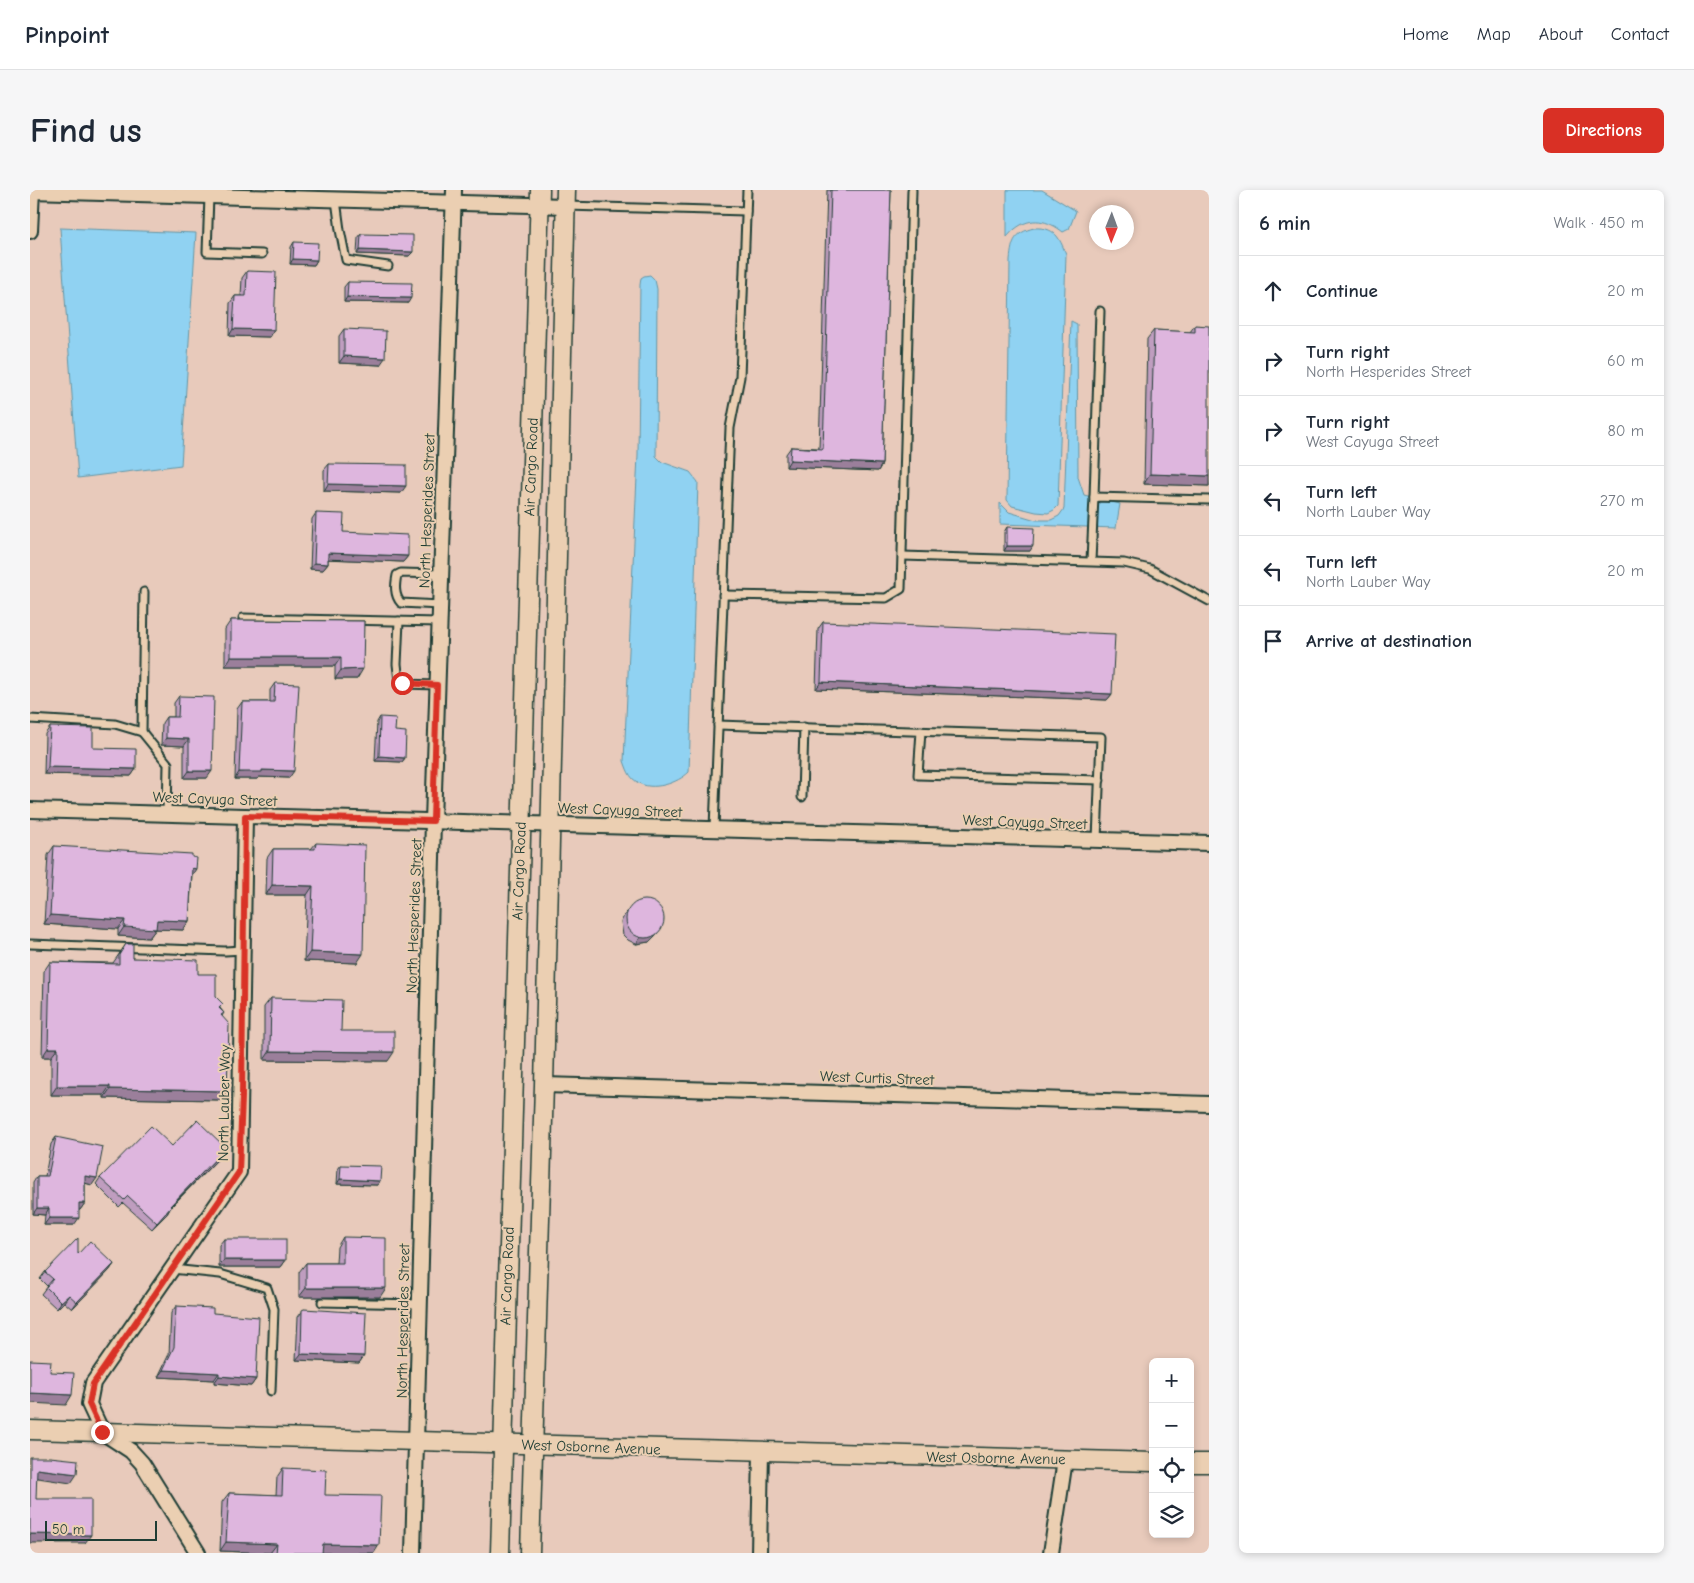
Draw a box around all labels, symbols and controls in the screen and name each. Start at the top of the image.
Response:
text: Pinpoint [25,21,109,49]
text: Home [1402,24,1449,45]
text: Map [1477,24,1511,45]
text: About [1539,24,1583,45]
text: Contact [1611,24,1669,45]
button: Directions [1543,108,1664,153]
text: Find us [30,110,142,151]
north arrow [1089,205,1134,250]
text: 6 min [1259,211,1311,235]
text: Walk · 450 m [1553,214,1644,232]
icon: ahead [1259,277,1287,305]
text: Continue [1306,280,1378,302]
text: 20 m [1607,282,1644,300]
text: Turn right [1306,341,1390,363]
icon: right [1259,347,1287,375]
text: 60 m [1607,352,1644,370]
text: North Hesperides Street [1306,363,1471,381]
text: Turn right [1306,411,1390,433]
street label: Air Cargo Road [520,417,542,517]
icon: right [1259,417,1287,445]
text: 80 m [1607,422,1644,440]
street label: North Hesperides Street [415,433,439,589]
text: West Cayuga Street [1306,433,1439,451]
text: Turn left [1306,481,1377,503]
icon: left [1259,487,1287,515]
text: 270 m [1600,492,1644,510]
text: North Lauber Way [1306,503,1430,521]
text: Turn left [1306,551,1377,573]
icon: left [1259,557,1287,585]
text: 20 m [1607,562,1644,580]
text: North Lauber Way [1306,573,1430,591]
icon: arrive [1259,627,1287,655]
text: Arrive at destination [1306,630,1472,652]
route start [391,672,414,695]
street label: West Cayuga Street [152,788,278,810]
street label: West Cayuga Street [557,799,683,821]
street label: West Cayuga Street [962,811,1088,833]
street label: Air Cargo Road [508,821,530,921]
street label: North Hesperides Street [402,838,426,994]
street label: North Lauber Way [214,1044,234,1161]
street label: West Curtis Street [820,1067,935,1089]
street label: Air Cargo Road [496,1226,518,1326]
street label: North Hesperides Street [393,1243,413,1399]
map controls [1149,1358,1194,1538]
button: + [1149,1358,1194,1403]
button: − [1149,1403,1194,1448]
route end [91,1421,114,1444]
street label: West Osborne Avenue [521,1436,661,1458]
street label: West Osborne Avenue [926,1448,1066,1468]
button: locate [1149,1448,1194,1493]
button: layers [1149,1493,1194,1538]
scale bar [45,1518,158,1541]
text: 50 m [52,1521,84,1538]

